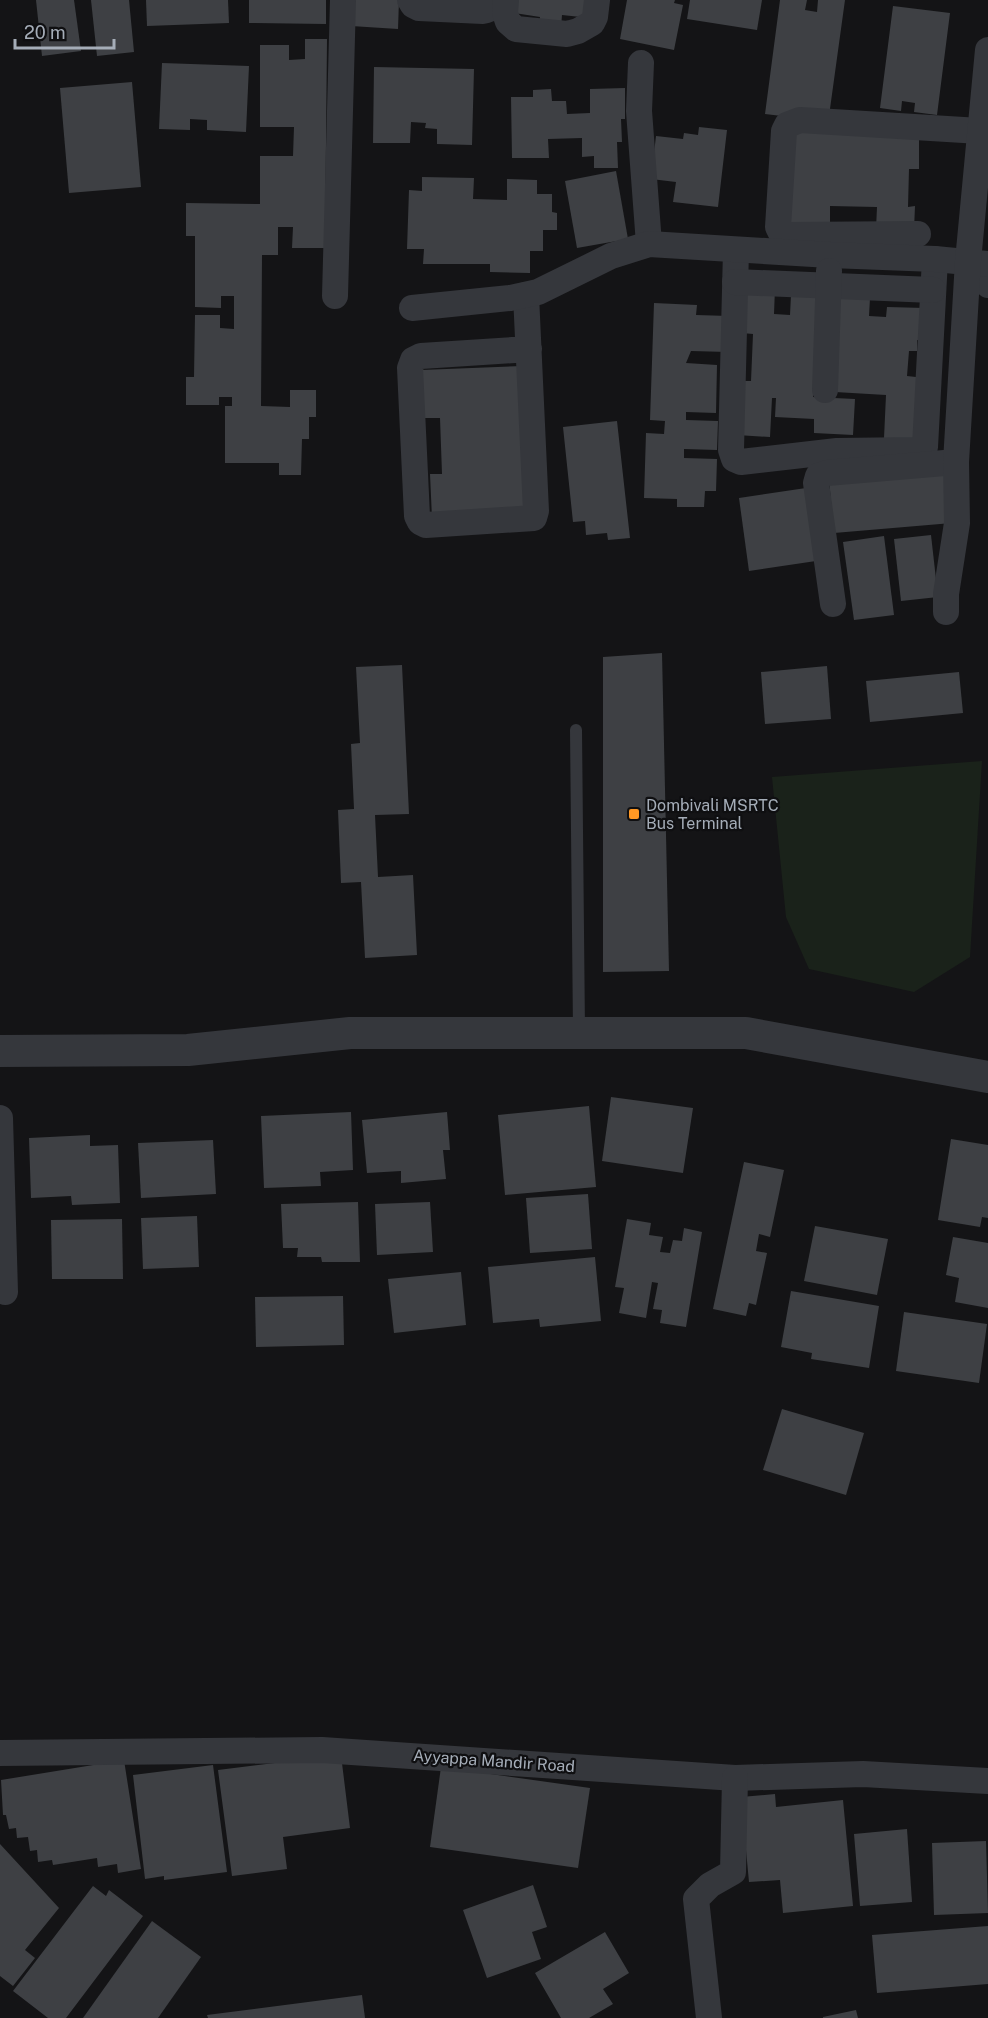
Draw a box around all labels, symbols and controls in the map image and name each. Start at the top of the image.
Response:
scale bar [15,12,114,50]
text: 20 m [24,22,66,43]
place label: Dombivali MSRTC Bus Terminal [646,796,779,833]
marker: Dombivali MSRTC Bus Terminal [627,807,641,821]
street label: Ayyappa Mandir Road [413,1746,575,1776]

